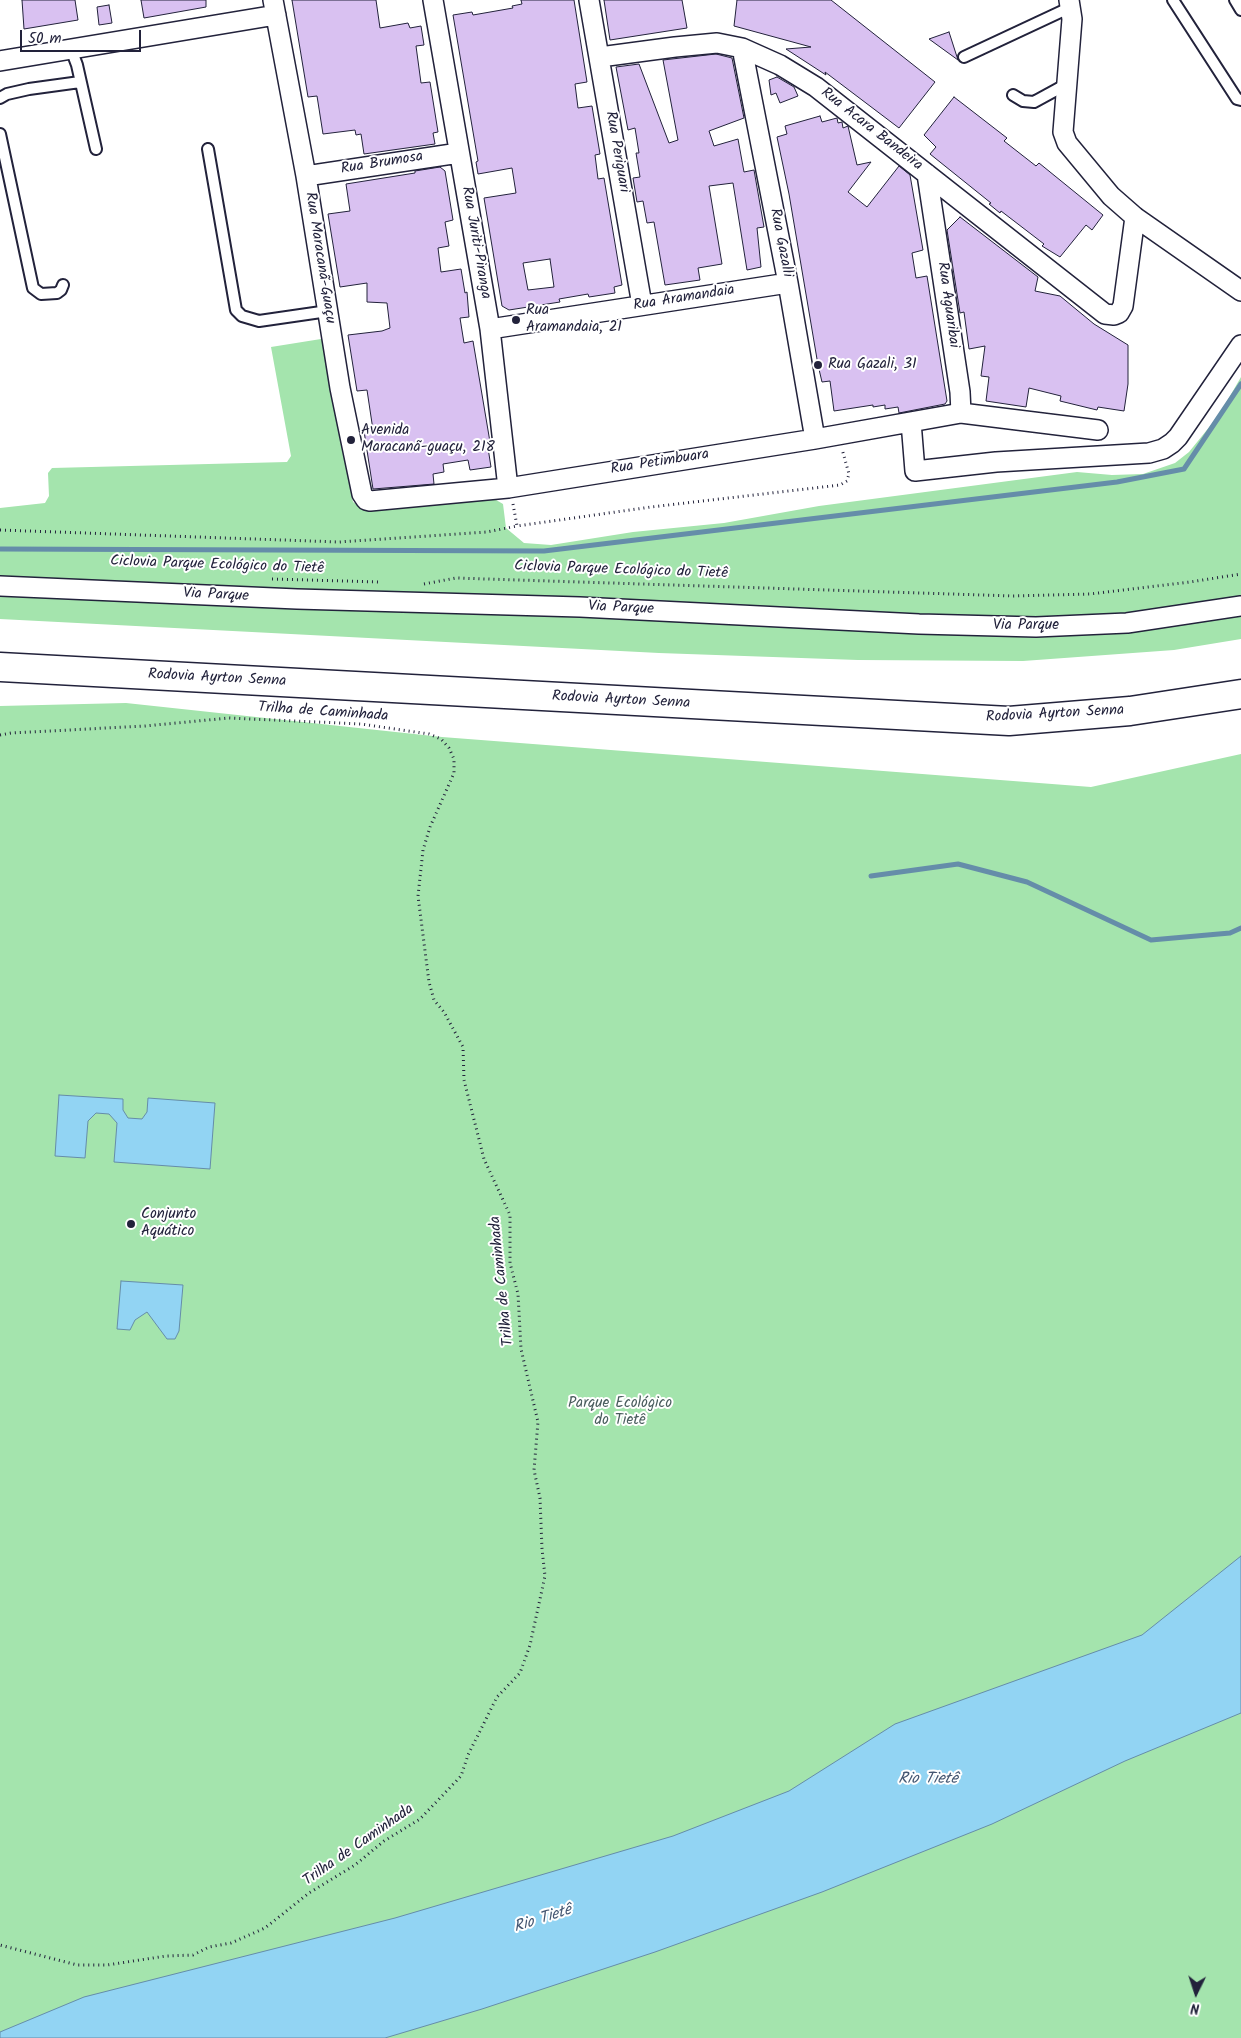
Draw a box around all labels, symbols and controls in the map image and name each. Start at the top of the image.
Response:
scale bar [22,20,144,52]
text: 50 m [28,27,62,51]
street label: Rua Acara Bandeira [816,85,926,175]
street label: Rua Periguari [600,110,632,194]
street label: Rua Brumosa [340,149,424,179]
street label: Rua Juriti-Piranga [456,185,494,301]
street label: Rua Maracanã-Guaçu [300,191,338,325]
street label: Rua Gazalli [765,207,795,279]
street label: Rua Aguaribai [932,261,962,349]
street label: Rua Aramandaia [632,282,736,316]
place label: Rua Aramandaia, 21 [526,302,622,337]
marker: Rua Aramandaia, 21 [510,314,522,326]
place label: Rua Gazali, 31 [828,356,917,374]
marker: Rua Gazali, 31 [812,359,824,371]
place label: Avenida Maracanã-guaçu, 218 [361,422,495,457]
marker: Avenida Maracanã-guaçu, 218 [345,434,357,446]
street label: Rua Petimbuara [610,446,710,480]
street label: Ciclovia Parque Ecológico do Tietê [110,553,324,579]
street label: Ciclovia Parque Ecológico do Tietê [514,558,728,584]
street label: Via Parque [183,585,249,607]
street label: Via Parque [588,598,654,620]
street label: Via Parque [993,617,1059,635]
street label: Rodovia Ayrton Senna [147,666,287,692]
street label: Rodovia Ayrton Senna [551,688,691,714]
street label: Trilha de Caminhada [257,699,389,727]
street label: Rodovia Ayrton Senna [985,702,1125,728]
place label: Conjunto Aquático [141,1206,196,1241]
street label: Trilha de Caminhada [487,1215,519,1347]
marker: Conjunto Aquático [125,1218,137,1230]
park label: Parque Ecológico do Tietê [568,1395,672,1430]
water label: Rio Tietê [898,1770,958,1790]
street label: Trilha de Caminhada [300,1801,418,1891]
water label: Rio Tietê [512,1902,574,1938]
north arrow [1171,1968,1221,2018]
text: N [1190,1997,1200,2019]

